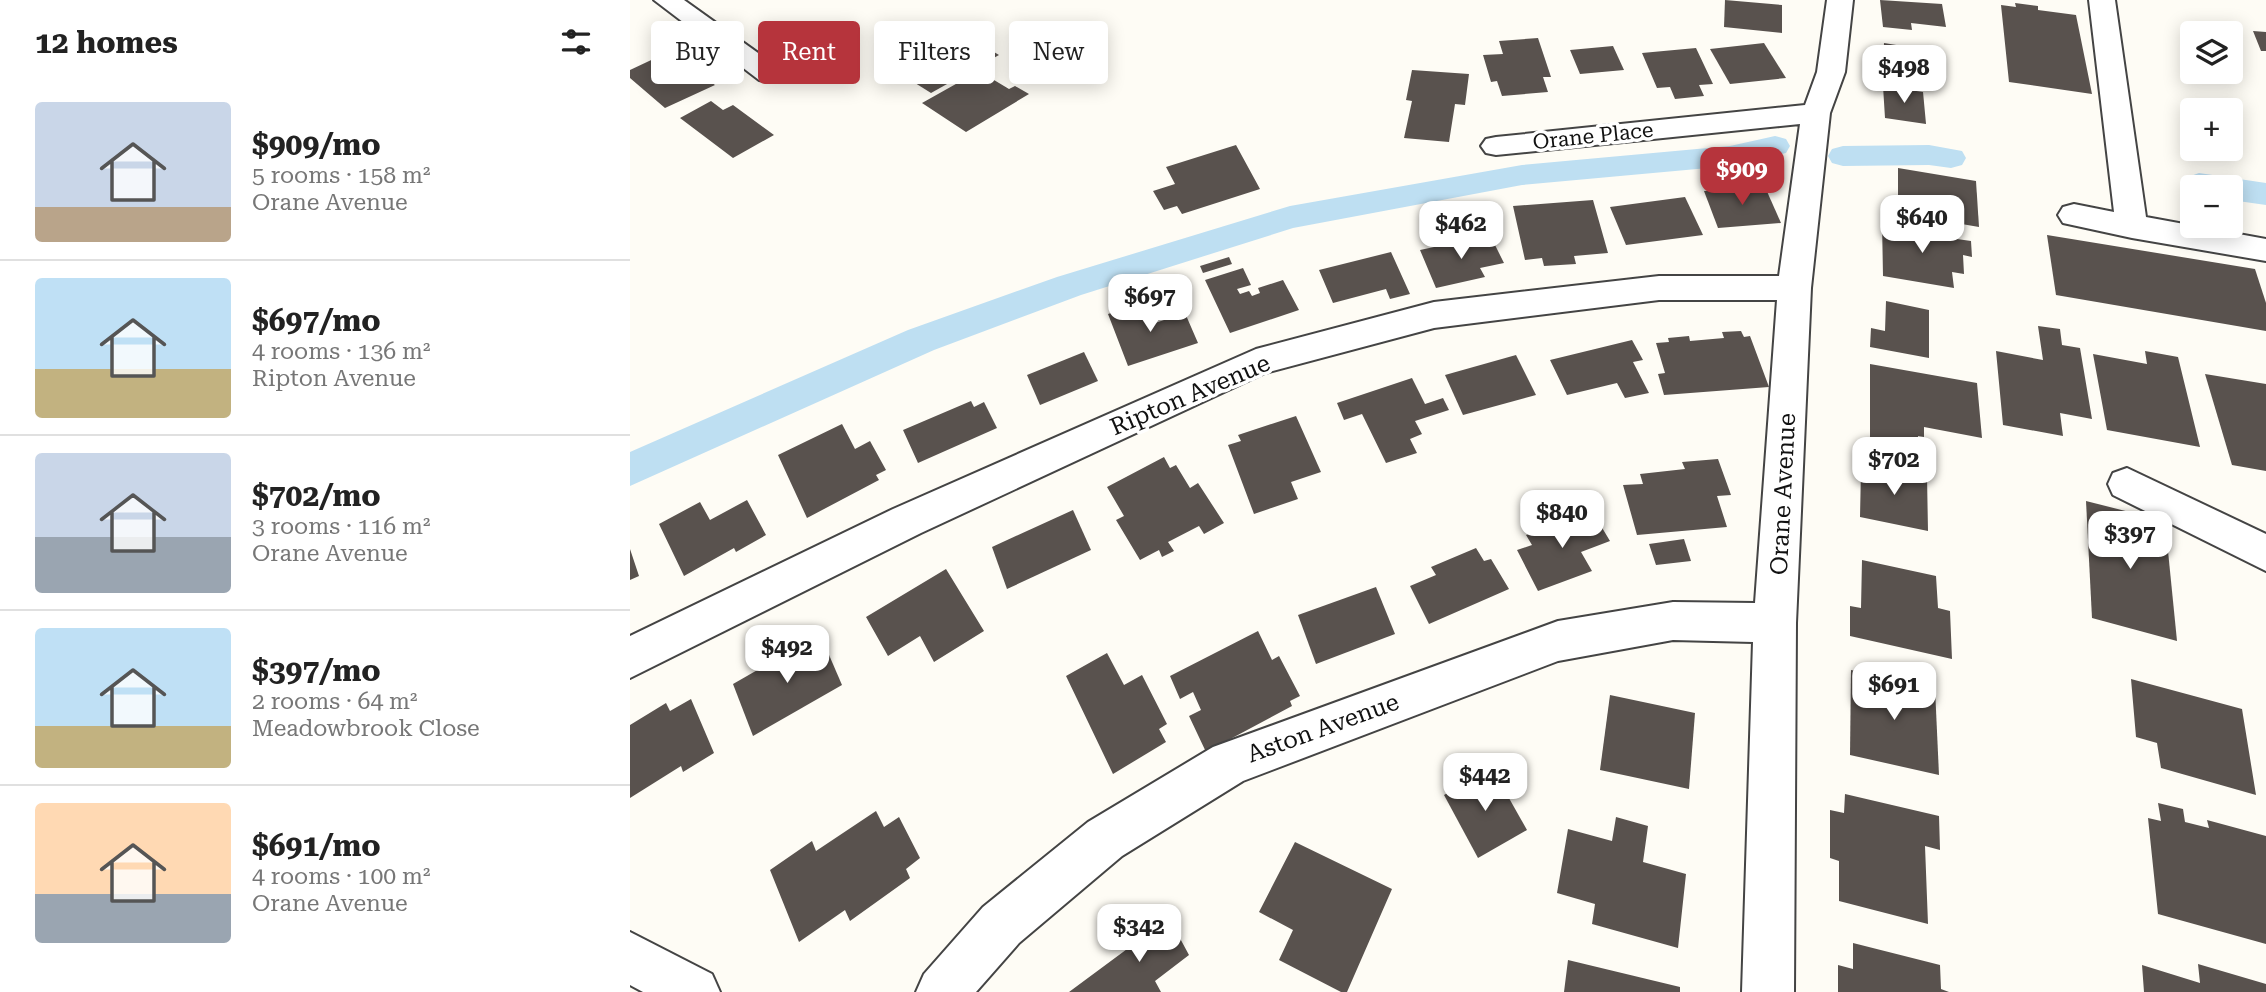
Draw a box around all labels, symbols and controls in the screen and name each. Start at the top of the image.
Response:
chip: Buy [651,21,744,84]
chip: Rent [758,21,860,84]
chip: Filters [874,21,995,84]
chip: New [1009,21,1108,84]
map controls [2180,21,2243,238]
button: layers [2180,21,2243,84]
icon: filters [557,23,595,61]
text: 12 homes [35,25,178,60]
pin: $498 [1863,46,1945,105]
text: $498 [1878,54,1930,81]
button: + [2180,98,2243,161]
street label: Orane Place [1531,118,1655,154]
text: $909/mo [252,127,381,162]
icon: home [91,130,175,214]
pin: $909 [1701,148,1783,207]
text: $909 [1716,156,1768,183]
text: 5 rooms · 158 m² [252,162,430,189]
button: − [2180,175,2243,238]
text: Orane Avenue [252,189,408,216]
pin: $640 [1881,196,1963,255]
pin: $462 [1420,202,1502,261]
text: $640 [1896,204,1948,231]
text: $462 [1435,210,1487,237]
pin: $697 [1109,274,1191,334]
text: $697 [1124,283,1176,310]
text: $697/mo [252,303,381,338]
icon: home [91,306,175,390]
text: 4 rooms · 136 m² [252,338,430,365]
street label: Ripton Avenue [1106,349,1274,441]
text: Ripton Avenue [252,365,416,392]
street label: Orane Avenue [1765,412,1801,576]
pin: $702 [1853,438,1935,497]
text: $702 [1868,446,1920,473]
text: $702/mo [252,478,381,513]
icon: home [91,481,175,565]
pin: $840 [1521,490,1603,550]
text: $840 [1536,499,1588,526]
pin: $397 [2089,512,2171,571]
text: 3 rooms · 116 m² [252,513,430,540]
text: $397 [2104,520,2156,547]
text: Orane Avenue [252,540,408,567]
pin: $492 [746,626,828,685]
text: $492 [761,634,813,661]
text: $397/mo [252,653,381,688]
icon: home [91,656,175,740]
pin: $691 [1853,662,1935,722]
text: $691 [1868,671,1920,698]
text: 2 rooms · 64 m² [252,688,418,715]
street label: Aston Avenue [1243,688,1403,768]
text: Meadowbrook Close [252,715,480,742]
pin: $442 [1444,754,1526,813]
text: $442 [1459,762,1511,789]
text: $691/mo [252,828,381,863]
icon: home [91,831,175,915]
text: 4 rooms · 100 m² [252,863,430,890]
text: Orane Avenue [252,890,408,917]
pin: $342 [1098,904,1180,964]
text: $342 [1113,913,1165,940]

